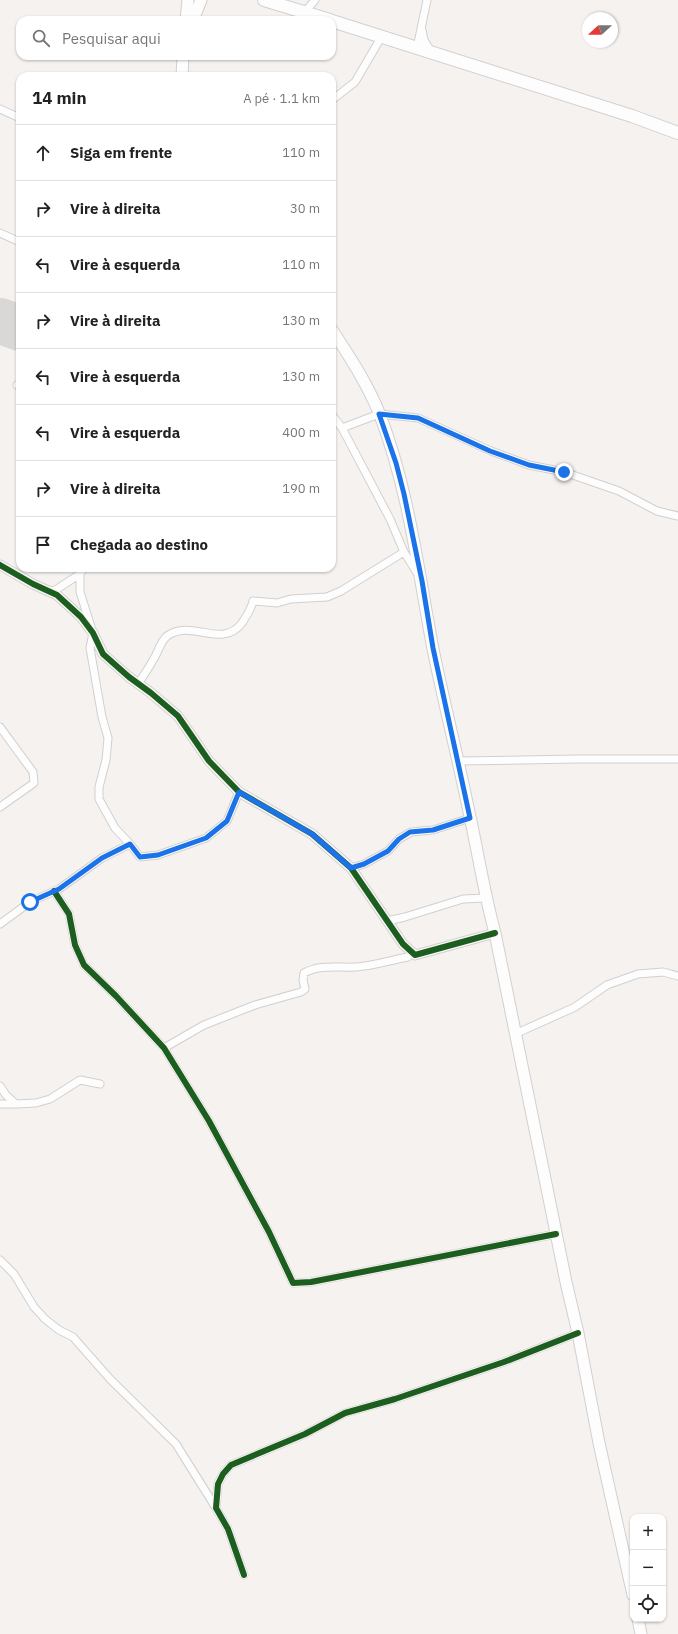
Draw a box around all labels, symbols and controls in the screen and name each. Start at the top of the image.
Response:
north arrow [582,12,618,48]
search box [16,16,336,60]
icon: search [30,27,52,49]
text: Pesquisar aqui [62,29,161,48]
text: 14 min [32,87,87,109]
text: A pé · 1.1 km [243,90,320,107]
icon: ahead [32,142,54,164]
text: Siga em frente [70,143,172,162]
text: 110 m [282,144,320,161]
icon: right [32,198,54,220]
text: Vire à direita [70,199,160,218]
text: 30 m [290,200,320,217]
icon: left [32,254,54,276]
text: Vire à esquerda [70,255,180,274]
text: 110 m [282,256,320,273]
icon: right [32,310,54,332]
text: Vire à direita [70,311,160,330]
text: 130 m [282,312,320,329]
icon: left [32,366,54,388]
text: Vire à esquerda [70,367,180,386]
text: 130 m [282,368,320,385]
icon: left [32,422,54,444]
text: Vire à esquerda [70,423,180,442]
text: 400 m [282,424,320,441]
route end [555,463,573,481]
icon: right [32,478,54,500]
text: Vire à direita [70,479,160,498]
text: 190 m [282,480,320,497]
icon: arrive [32,534,54,556]
text: Chegada ao destino [70,535,208,554]
route start [21,893,39,911]
map controls [630,1514,666,1622]
button: + [630,1514,666,1550]
button: − [630,1550,666,1586]
button: locate [630,1586,666,1622]

